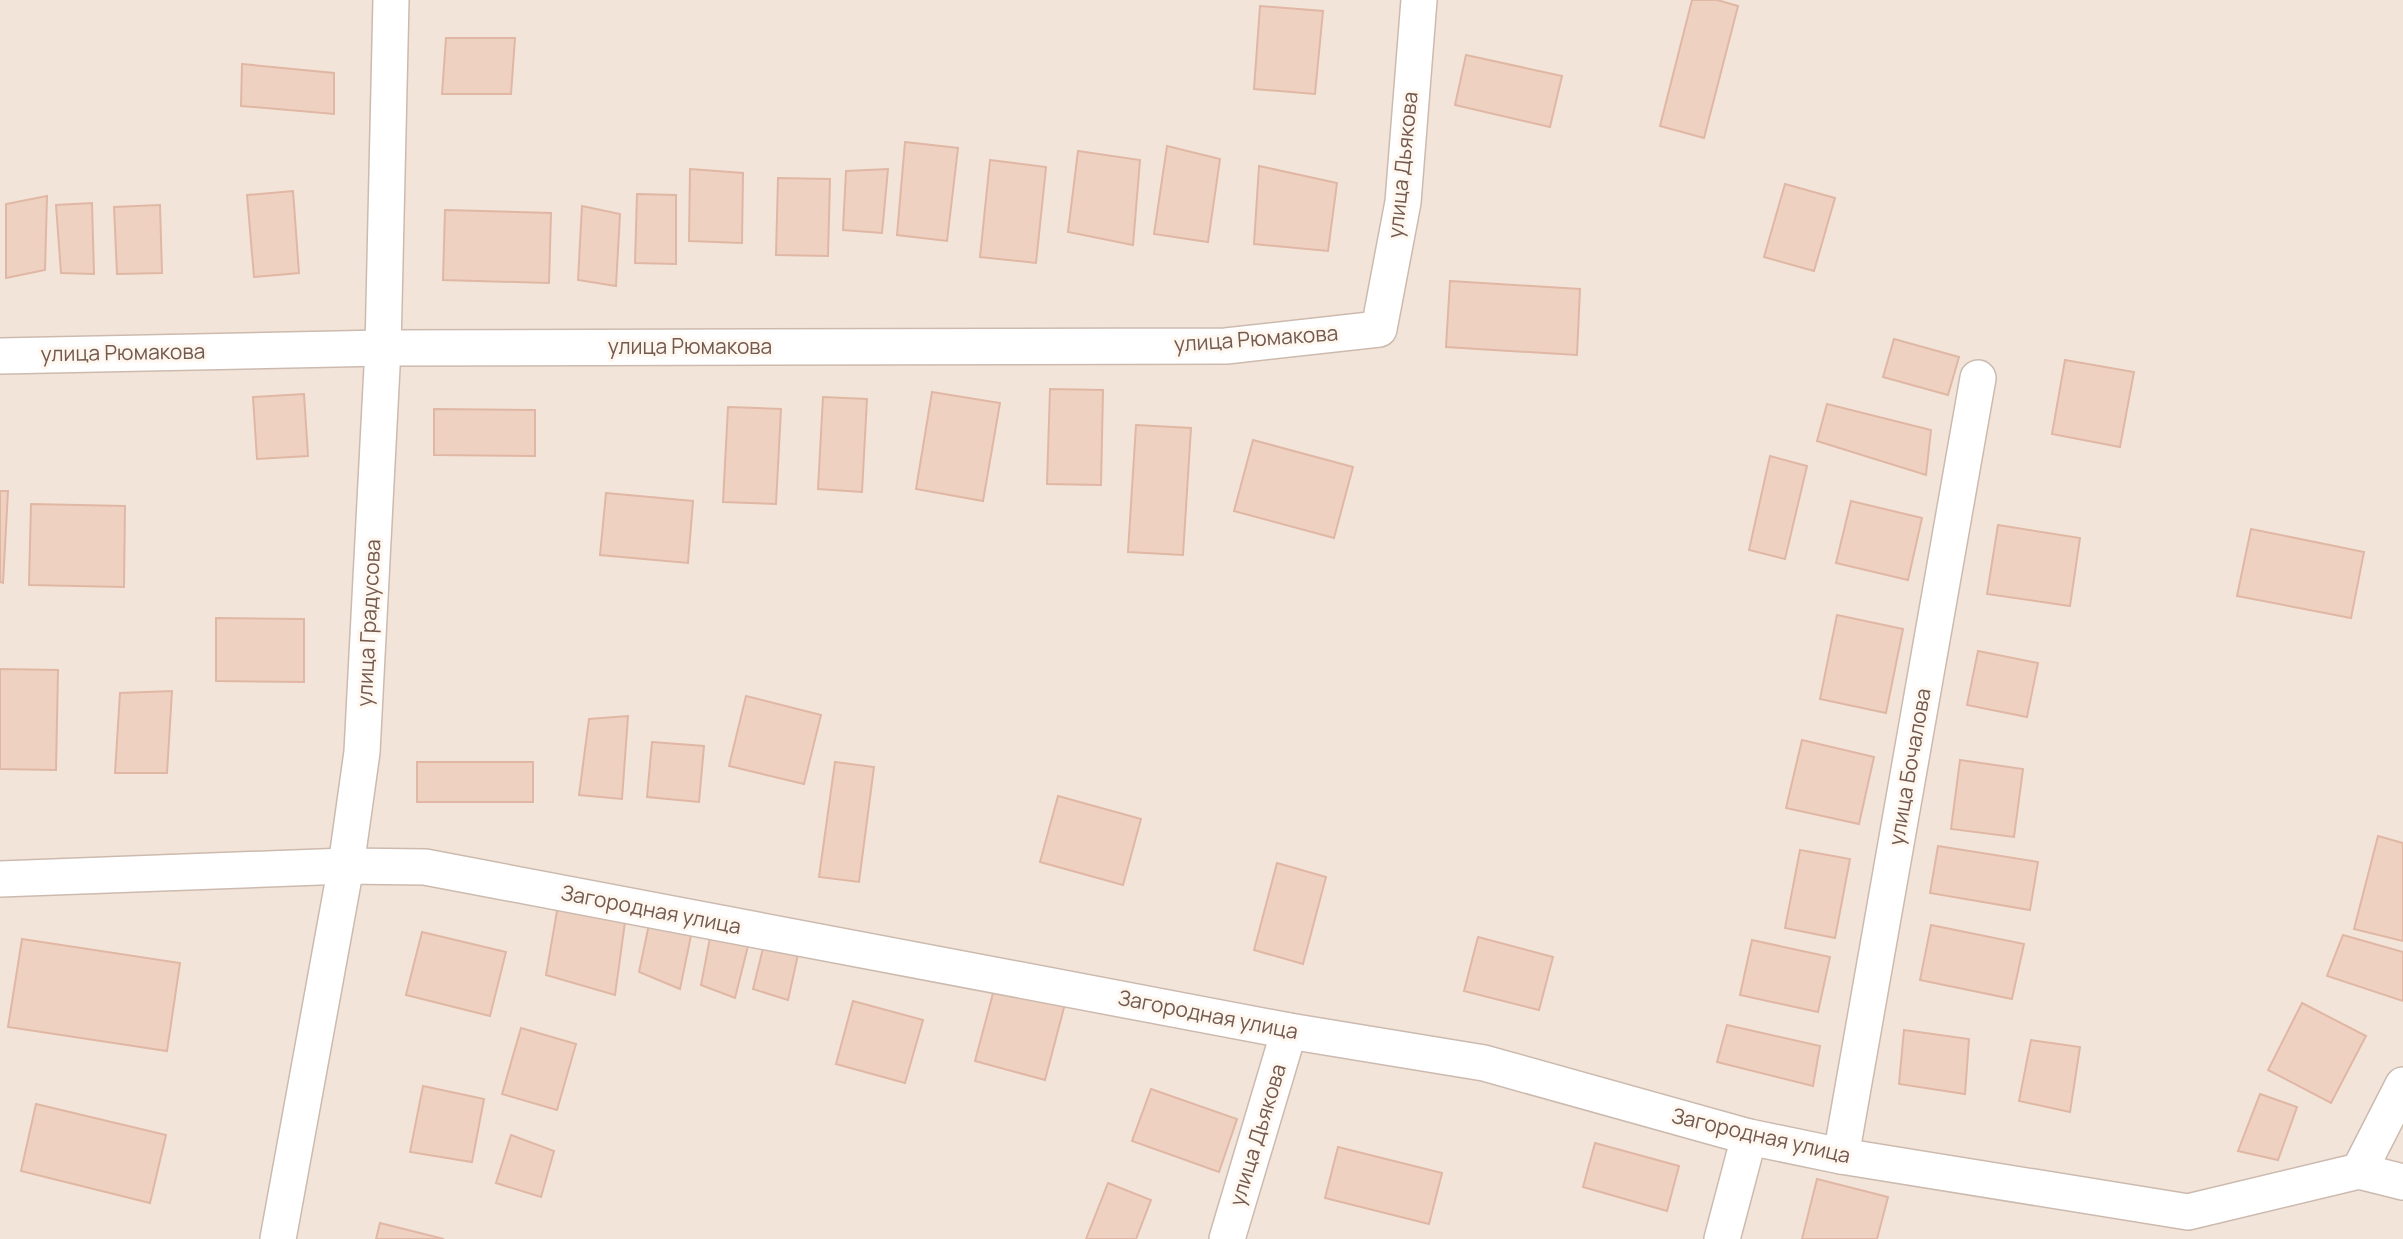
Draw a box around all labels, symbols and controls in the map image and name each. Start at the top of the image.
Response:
street label: улица Дьякова [1380,90,1424,240]
street label: улица Рюмакова [1173,318,1339,358]
street label: улица Рюмакова [608,332,772,360]
street label: улица Рюмакова [40,337,205,367]
street label: улица Градусова [350,539,386,707]
street label: улица Бочалова [1881,686,1937,848]
street label: Загородная улица [559,878,744,940]
street label: Загородная улица [1116,983,1301,1045]
street label: улица Дьякова [1222,1060,1292,1209]
street label: Загородная улица [1669,1101,1853,1169]

